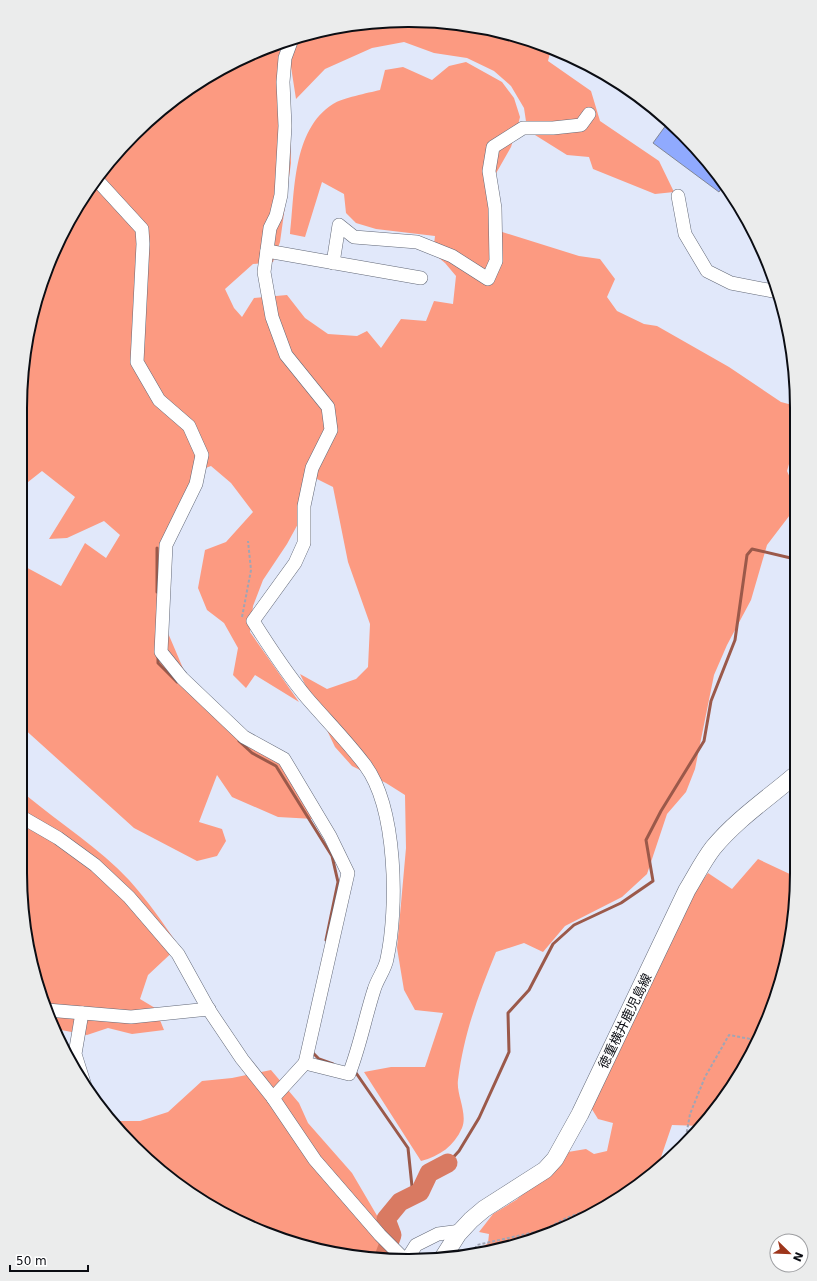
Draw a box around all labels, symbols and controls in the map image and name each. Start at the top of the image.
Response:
street label: 徳重横井鹿児島線 [595,971,655,1071]
north arrow [769,1233,809,1273]
scale bar [10,1247,88,1273]
text: N [790,1250,806,1263]
text: 50 m [16,1254,47,1268]

